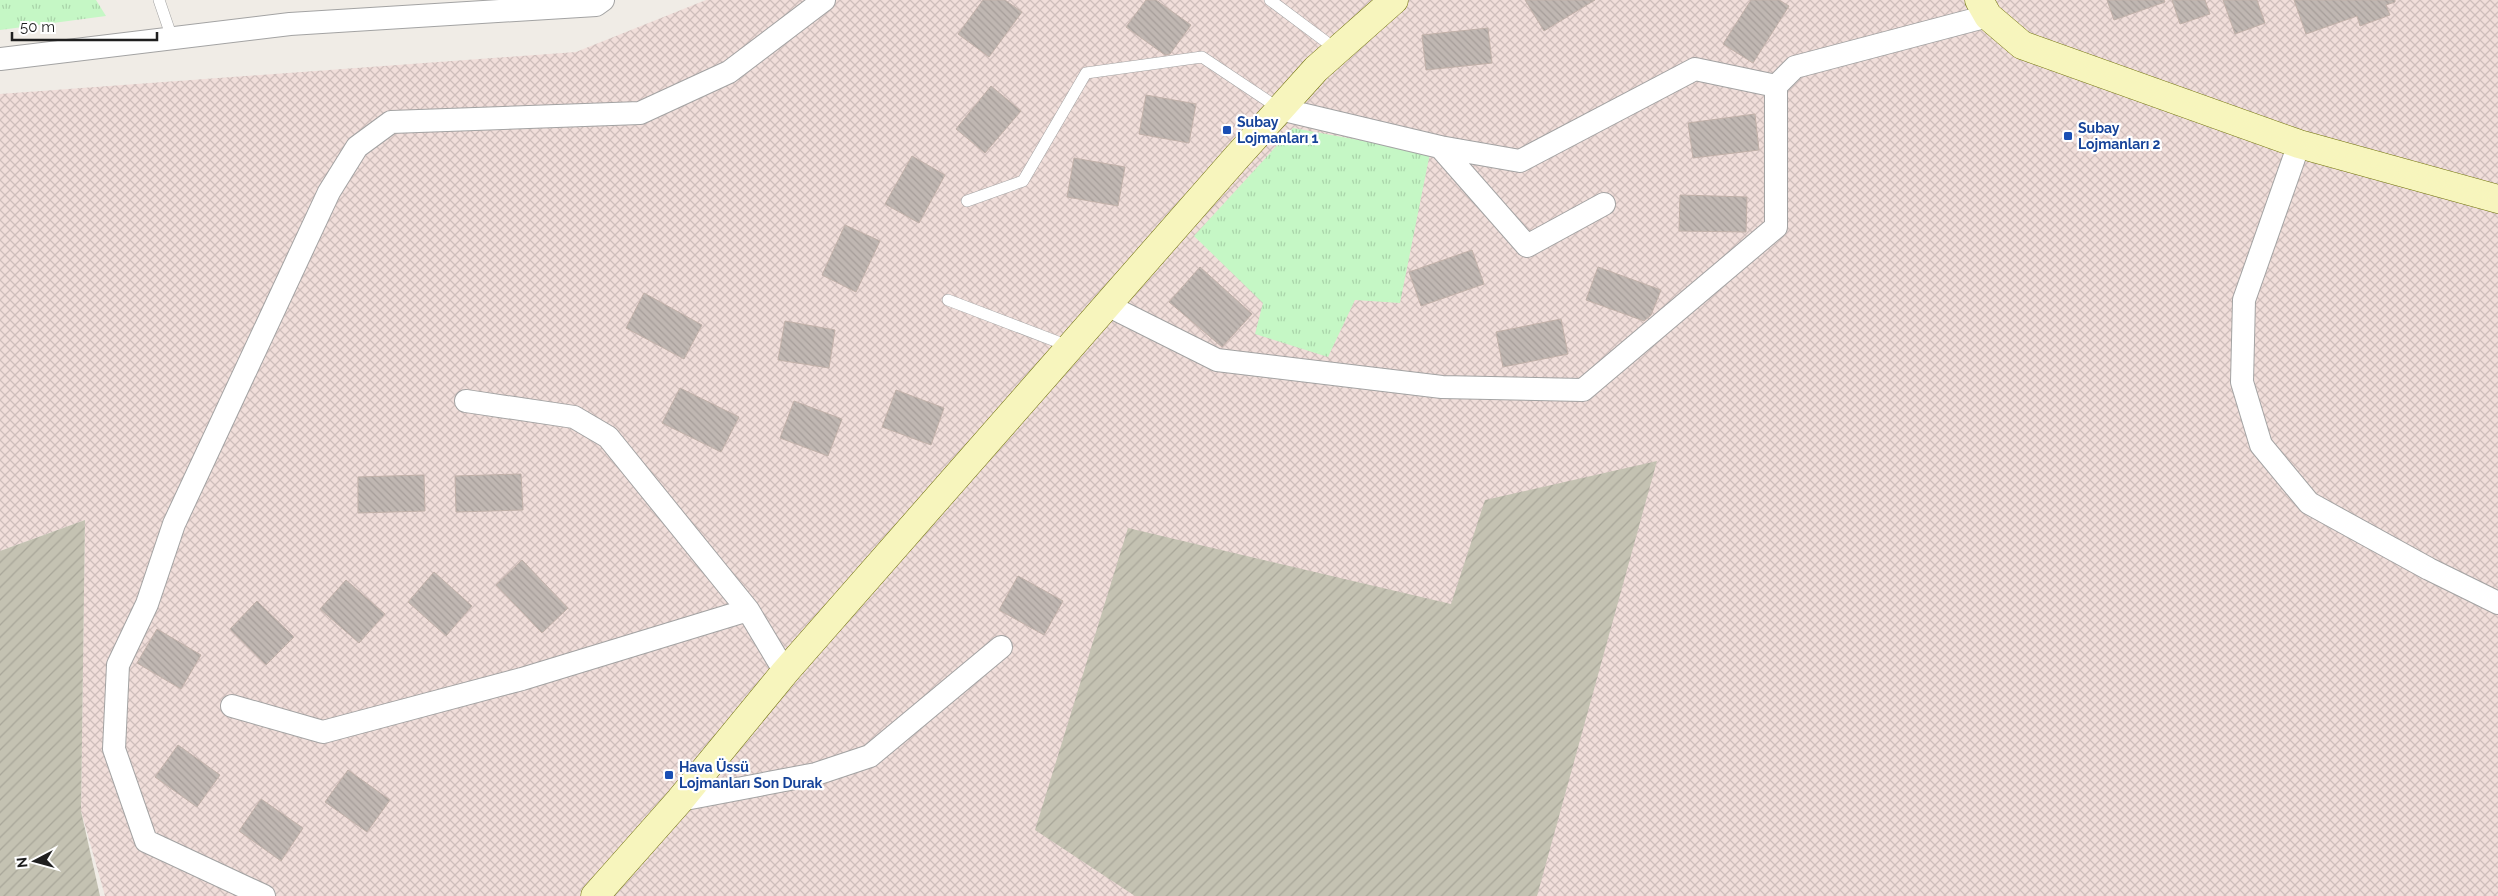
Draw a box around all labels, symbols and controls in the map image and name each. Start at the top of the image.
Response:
scale bar [12,10,158,42]
text: 50 m [20,18,55,36]
place label: Subay Lojmanları 1 [1237,114,1319,146]
place label: Subay Lojmanları 2 [2078,120,2161,152]
marker: Subay Lojmanları 1 [1221,124,1233,136]
marker: Subay Lojmanları 2 [2062,130,2074,142]
place label: Hava Üssü Lojmanları Son Durak [679,758,823,791]
marker: Hava Üssü Lojmanları Son Durak [663,769,675,781]
north arrow [10,836,60,886]
text: N [14,856,31,869]

